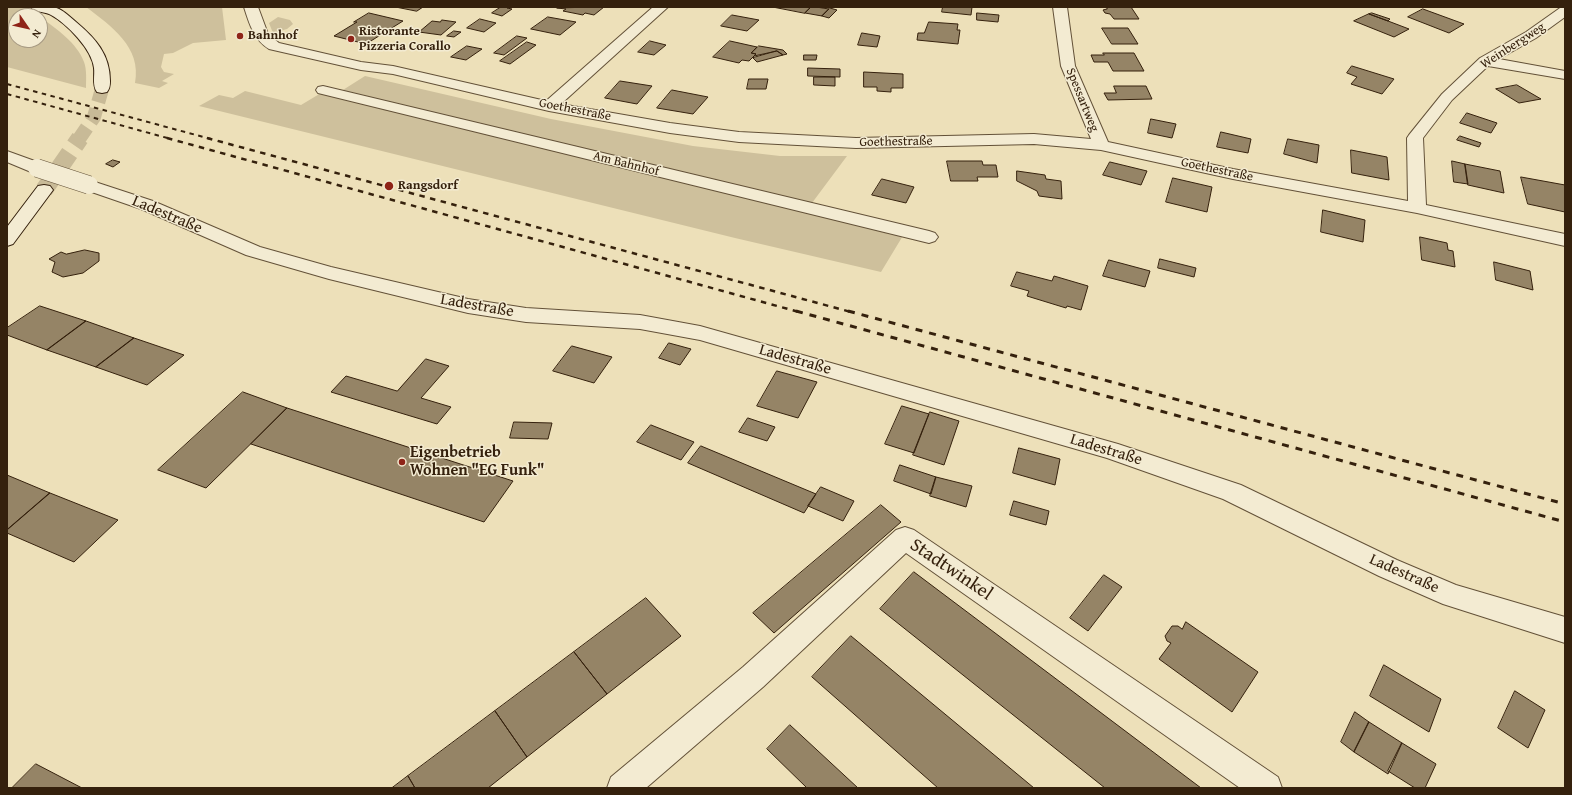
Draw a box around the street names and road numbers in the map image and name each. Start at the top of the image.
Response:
street label: Weinbergweg [1478,19,1548,73]
street label: Spessartweg [1062,66,1102,134]
street label: Goethestraße [538,95,612,125]
street label: Goethestraße [859,134,933,150]
street label: Am Bahnhof [591,148,661,180]
street label: Goethestraße [1180,155,1254,185]
street label: Ladestraße [129,192,205,238]
street label: Ladestraße [439,290,515,322]
street label: Ladestraße [757,341,833,379]
street label: Ladestraße [1068,430,1144,470]
street label: Stadtwinkel [905,534,997,606]
street label: Ladestraße [1366,550,1442,598]

